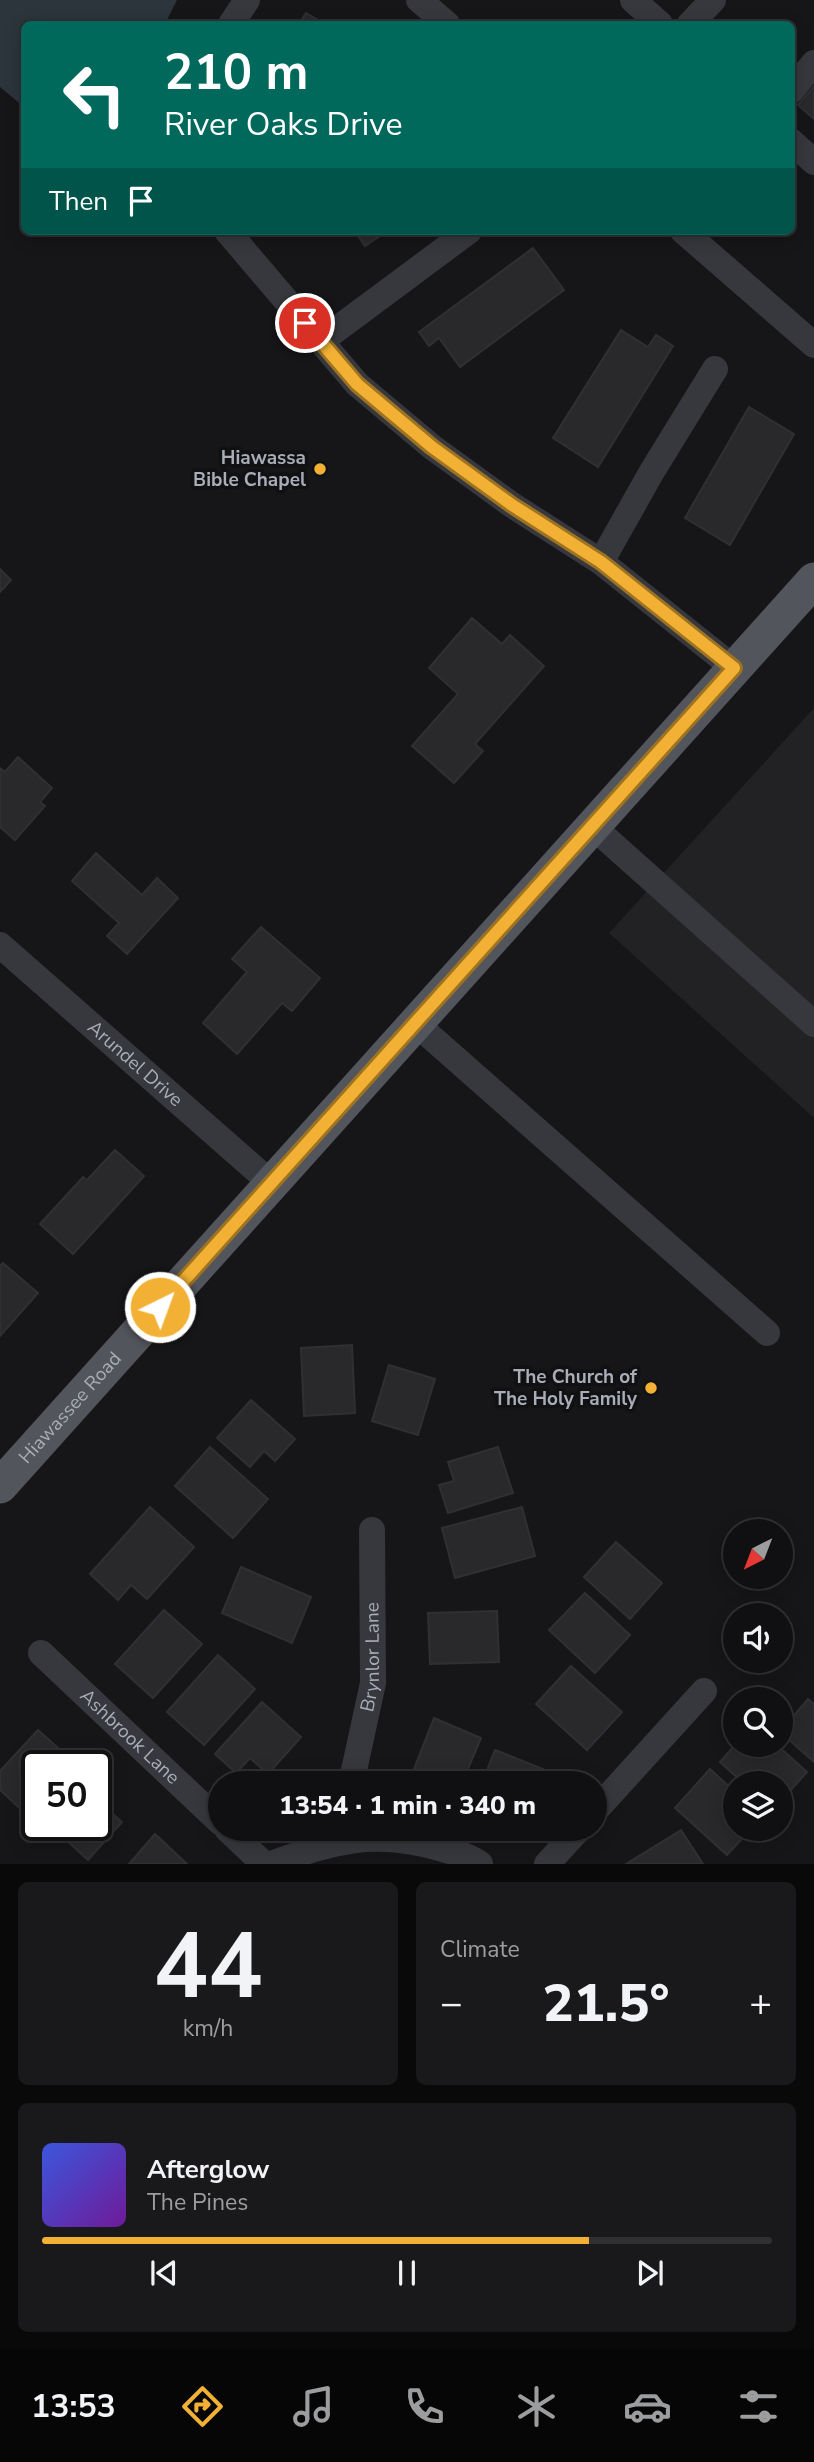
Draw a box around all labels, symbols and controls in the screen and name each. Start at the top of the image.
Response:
text: 210 m [164,39,308,106]
icon: left [49,49,140,140]
text: River Oaks Drive [164,103,403,146]
icon: arrive [122,182,160,220]
text: Then [49,184,108,219]
pin [275,293,335,353]
icon: arrive [286,304,324,342]
place label: Hiawassa Bible Chapel [193,445,306,493]
marker: Hiawassa Bible Chapel [312,461,328,477]
street label: Arundel Drive [82,1015,189,1113]
position arrow [123,1270,197,1344]
street label: Hiawassee Road [13,1346,127,1470]
place label: The Church of The Holy Family [494,1364,638,1412]
marker: The Church of The Holy Family [643,1380,659,1396]
north arrow [723,1519,793,1589]
map controls [723,1519,793,1841]
street label: Brynlor Lane [354,1602,386,1714]
button: sound [723,1603,793,1673]
street label: Ashbrook Lane [74,1683,185,1790]
button: search [723,1687,793,1757]
speed limit sign: 50 [21,1750,112,1841]
button: layers [723,1771,793,1841]
text: 13:54 · 1 min · 340 m [279,1788,536,1823]
text: 44 [153,1905,263,2029]
text: Climate [440,1934,520,1965]
text: 21.5° [542,1968,670,2039]
text: − [440,1978,463,2029]
text: + [749,1978,772,2029]
text: km/h [183,2013,233,2044]
text: Afterglow [147,2152,270,2187]
text: The Pines [147,2187,248,2218]
icon: previous [145,2254,183,2292]
icon: pause [388,2254,426,2292]
icon: next [631,2254,669,2292]
icon: directions [178,2382,227,2431]
icon: music [289,2382,338,2431]
icon: phone [400,2382,449,2431]
icon: climate [512,2382,561,2431]
icon: car [623,2382,672,2431]
icon: filters [734,2382,783,2431]
text: 13:53 [31,2385,116,2428]

